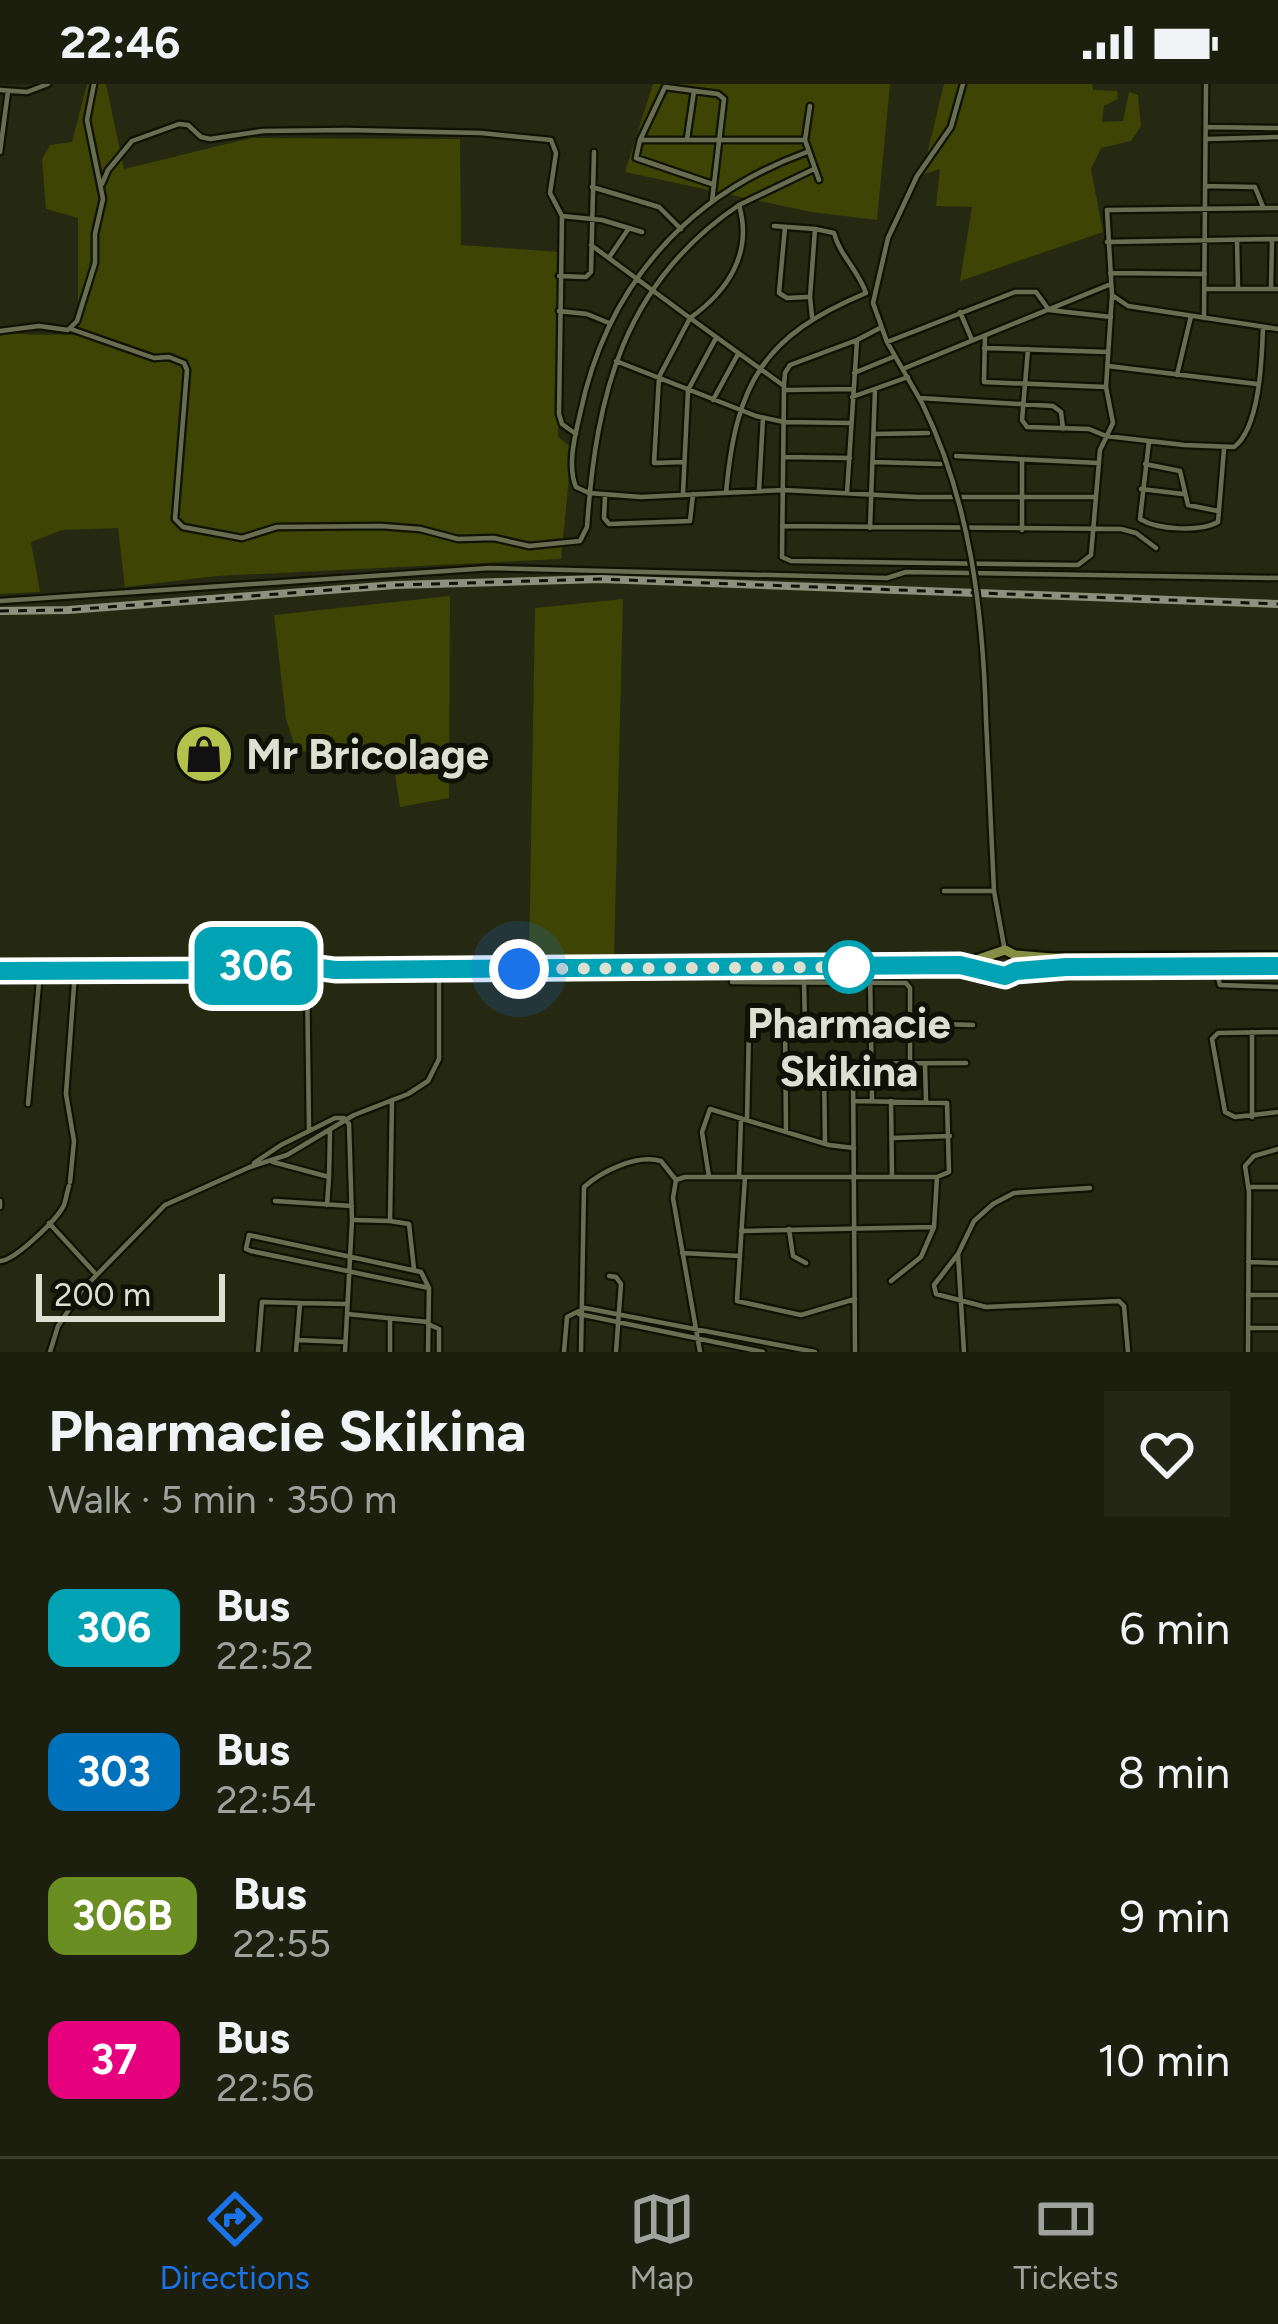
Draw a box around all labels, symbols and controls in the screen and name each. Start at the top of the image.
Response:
text: 22:46 [60,15,180,69]
shop icon: Mr Bricolage [173,723,235,785]
place label: Mr Bricolage [246,729,489,780]
line badge: 306 [187,927,325,1005]
your location [489,939,549,999]
text: 306 [219,940,293,991]
marker: Pharmacie Skikina [824,942,874,992]
place label: Pharmacie Skikina [747,998,951,1097]
scale bar [36,1268,225,1321]
text: 200 m [54,1275,151,1314]
button: heart [1104,1391,1230,1517]
text: Pharmacie Skikina [48,1397,527,1465]
text: Walk · 5 min · 350 m [48,1476,397,1523]
text: Bus [216,1578,290,1632]
text: 6 min [1120,1601,1230,1655]
text: 306 [77,1602,151,1653]
text: 22:52 [216,1632,314,1679]
text: Bus [216,1722,290,1776]
text: 8 min [1117,1745,1230,1799]
text: 303 [77,1746,151,1797]
text: 22:54 [216,1776,316,1823]
text: Bus [233,1866,307,1920]
text: 9 min [1120,1889,1230,1943]
text: 306B [72,1890,173,1941]
text: 22:55 [233,1920,331,1967]
text: Bus [216,2010,290,2064]
text: 10 min [1098,2033,1230,2087]
text: 37 [91,2034,137,2085]
text: 22:56 [216,2064,314,2111]
tab: Directions [159,2186,310,2297]
tab: Map [629,2186,695,2297]
tab: Tickets [1013,2186,1119,2297]

